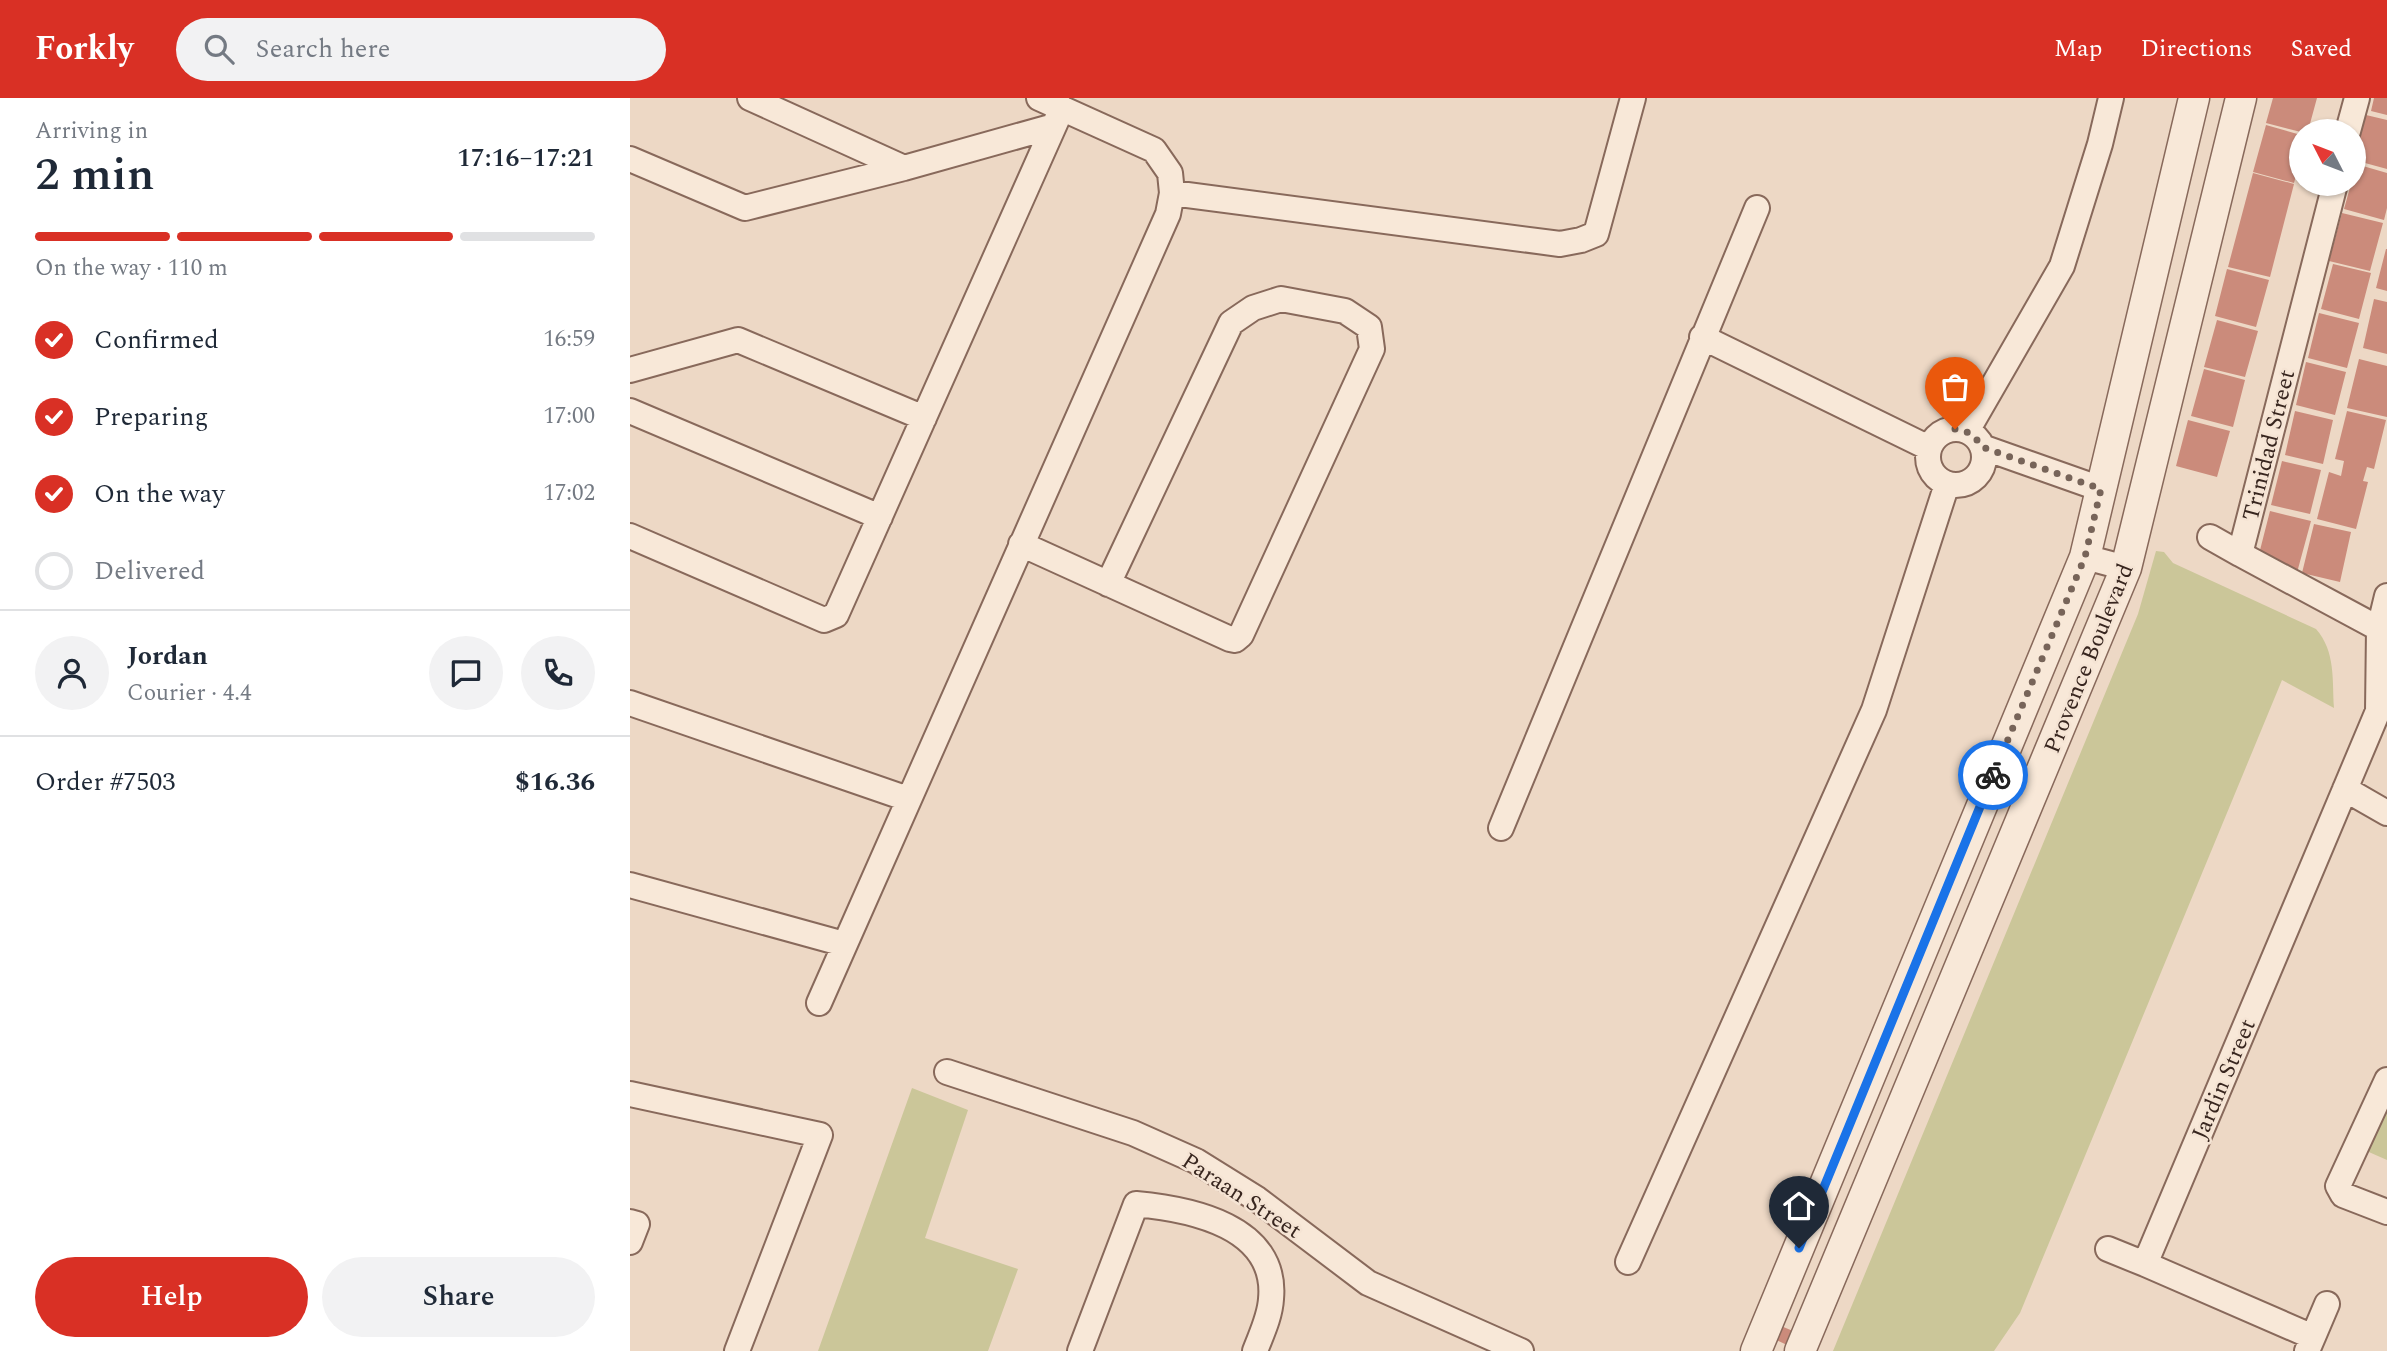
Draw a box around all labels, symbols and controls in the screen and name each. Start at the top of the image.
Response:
search box [176,18,666,81]
text: Forkly [35,24,134,74]
text: Search here [256,29,390,69]
icon: search [200,30,238,68]
text: Map [2054,31,2102,67]
text: Directions [2140,31,2252,67]
text: Saved [2290,31,2352,67]
text: Arriving in [35,114,148,149]
north arrow [2289,119,2366,196]
map controls [2289,119,2366,196]
text: 17:16–17:21 [457,138,595,178]
text: 2 min [35,140,154,210]
text: On the way · 110 m [35,251,228,286]
text: Confirmed [94,320,219,360]
icon: check [35,321,73,359]
text: 16:59 [543,322,595,357]
pin [1925,357,1985,429]
street label: Trinidad Street [2234,366,2305,525]
icon: bag [1936,368,1974,406]
text: Preparing [94,397,208,437]
icon: check [35,398,73,436]
text: 17:00 [543,399,595,434]
text: On the way [94,474,225,514]
icon: check [35,475,73,513]
text: 17:02 [543,476,595,511]
text: Delivered [94,551,205,591]
street label: Provence Boulevard [2035,558,2144,759]
button: person [35,636,109,710]
text: Jordan [127,636,208,676]
button: chat [429,636,503,710]
button: phone [521,636,595,710]
text: Courier · 4.4 [127,676,252,711]
courier [1958,740,2028,810]
icon: bike [1974,756,2012,794]
text: Order #7503 [35,762,175,802]
text: $16.36 [515,762,595,802]
street label: Jardin Street [2183,1014,2266,1145]
street label: Paraan Street [1174,1144,1308,1248]
pin [1769,1176,1829,1248]
icon: home [1780,1187,1818,1225]
button: Help [35,1257,308,1337]
button: Share [322,1257,595,1337]

